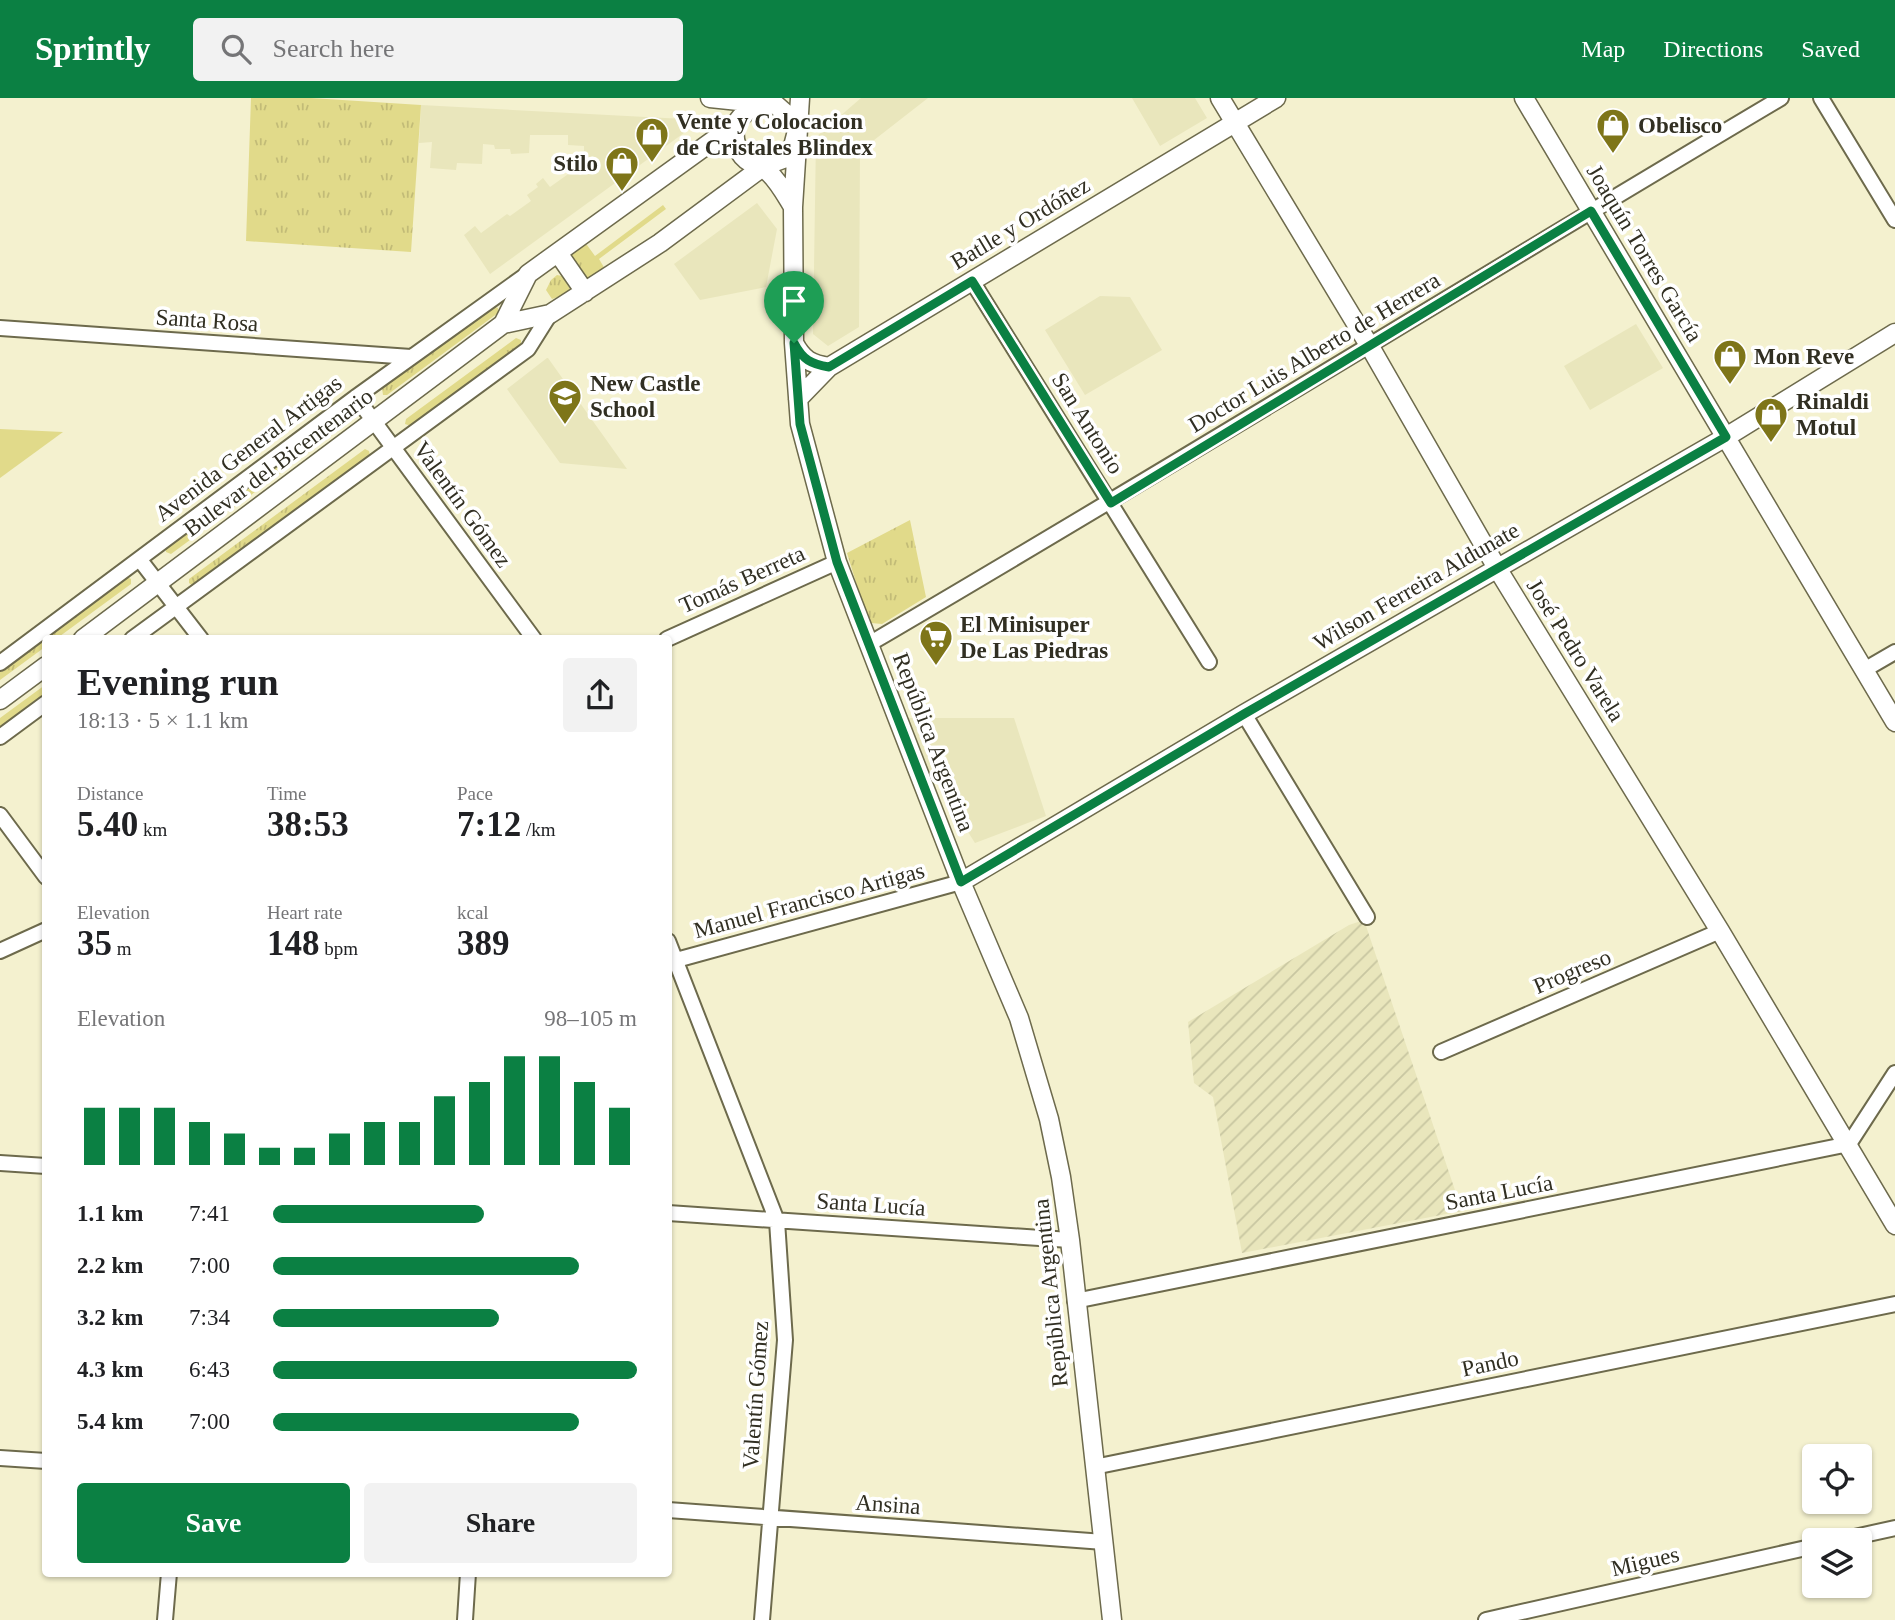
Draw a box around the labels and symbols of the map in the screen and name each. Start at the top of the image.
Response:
shop icon: Obelisco [1594,106,1632,155]
place label: Vente y Colocacion de Cristales Blindex [676,109,873,160]
place label: Obelisco [1638,113,1722,138]
shop icon: Vente y Colocacion de Cristales Blindex [633,115,671,164]
shop icon: Stilo [603,144,641,193]
place label: Stilo [553,151,598,176]
street label: Joaquín Torres García [1582,160,1707,346]
street label: Batlle y Ordóñez [946,172,1094,275]
street label: Doctor Luis Alberto de Herrera [1184,267,1444,437]
pin [764,271,824,343]
street label: Santa Rosa [155,304,259,337]
shop icon: Mon Reve [1711,337,1749,386]
place label: Mon Reve [1754,344,1854,369]
street label: San Antonio [1047,368,1128,478]
street label: Avenida General Artigas [150,370,346,527]
place label: New Castle School [590,371,701,422]
school or university icon: New Castle School [546,377,584,426]
street label: Bulevar del Bicentenario [179,383,378,542]
place label: Rinaldi Motul [1796,389,1869,440]
shop icon: Rinaldi Motul [1752,395,1790,444]
street label: Valentín Gómez [409,437,516,572]
street label: Wilson Ferreira Aldunate [1309,517,1523,655]
street label: Tomás Berreta [676,541,809,618]
street label: José Pedro Varela [1522,574,1629,726]
place label: El Minisuper De Las Piedras [960,612,1108,663]
supermarket icon: El Minisuper De Las Piedras [917,618,955,667]
street label: República Argentina [888,649,979,835]
street label: Manuel Francisco Artigas [691,858,927,943]
street label: Progreso [1530,944,1615,999]
street label: Santa Lucía [1443,1170,1555,1215]
street label: Santa Lucía [816,1188,926,1221]
street label: República Argentina [1028,1198,1073,1388]
street label: Valentín Gómez [738,1320,773,1470]
street label: Pando [1459,1345,1521,1382]
street label: Ansina [855,1490,921,1519]
street label: Migues [1609,1542,1682,1581]

